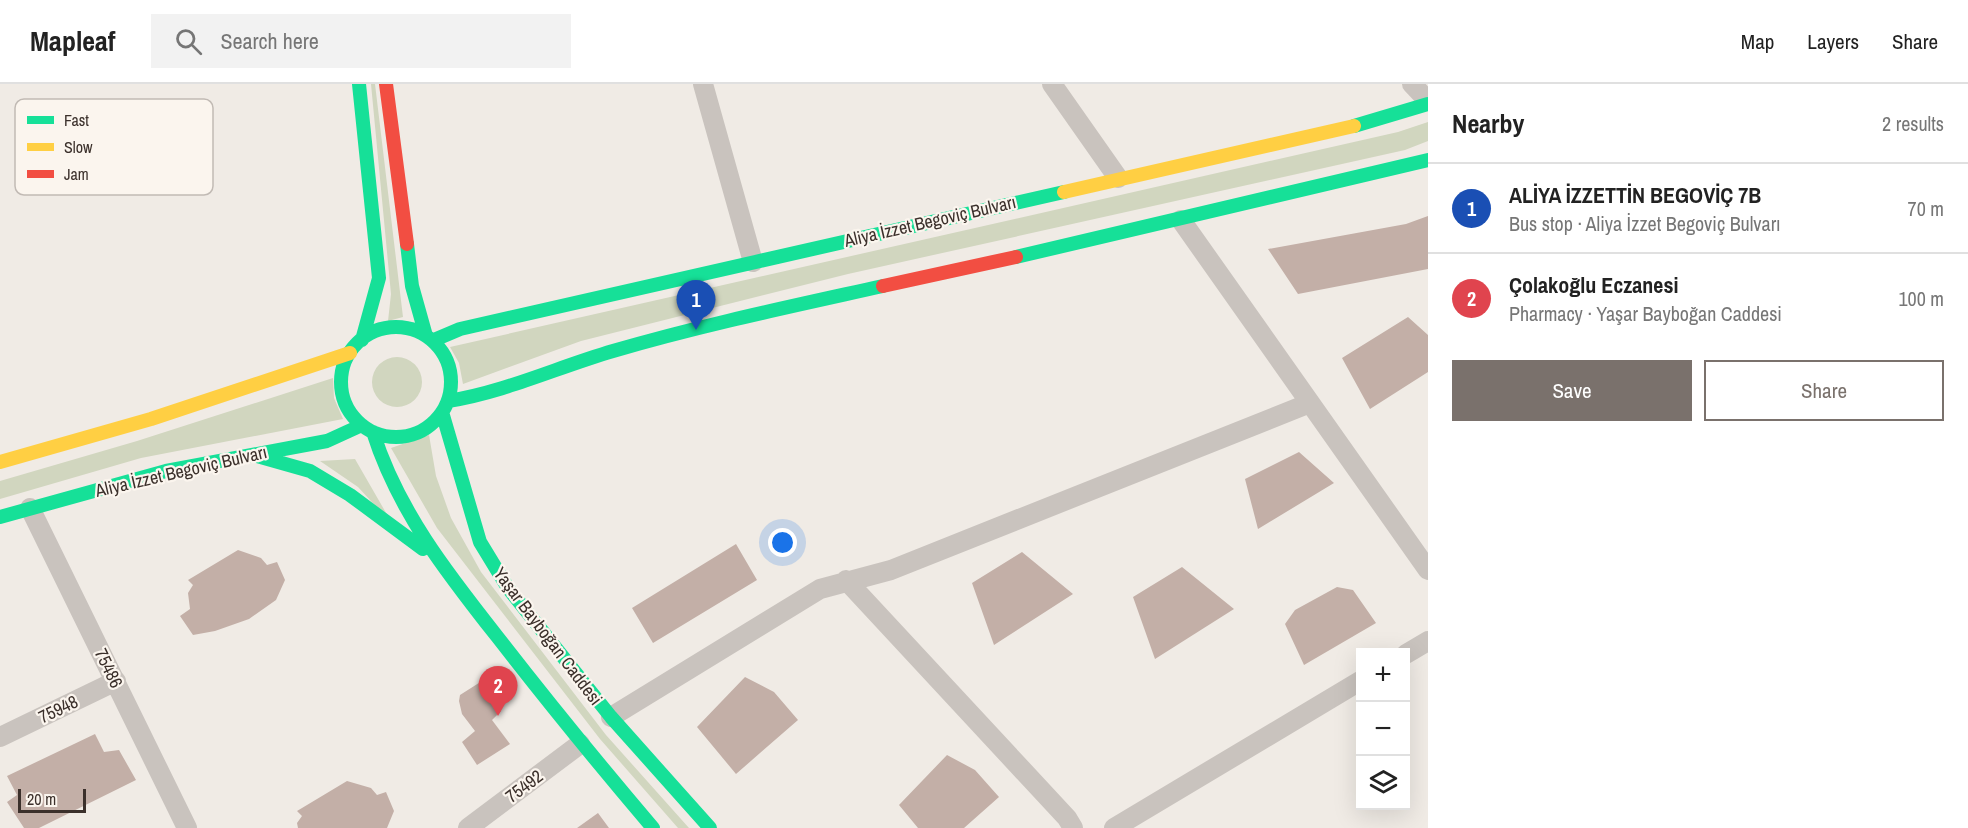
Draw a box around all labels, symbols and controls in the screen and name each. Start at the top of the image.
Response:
search box [151,14,571,68]
text: Mapleaf [30,22,115,60]
icon: search [172,25,205,58]
text: Search here [220,26,319,56]
text: Map [1741,27,1774,56]
text: Layers [1807,27,1859,56]
text: Share [1892,27,1938,56]
legend [15,99,213,195]
text: Nearby [1452,106,1524,141]
text: Fast [64,109,89,131]
text: 2 results [1882,110,1944,137]
text: Slow [64,136,93,158]
text: Jam [64,163,89,185]
text: ALİYA İZZETTİN BEGOVİÇ 7B [1509,180,1761,210]
street label: Aliya İzzet Begoviç Bulvarı [841,189,1018,253]
text: 1 [1467,195,1476,222]
text: 70 m [1908,195,1944,222]
text: Bus stop · Aliya İzzet Begoviç Bulvarı [1509,210,1781,237]
text: Çolakoğlu Eczanesi [1509,270,1678,300]
pin: 1 [676,280,716,330]
text: 2 [1467,285,1476,312]
text: 100 m [1898,285,1944,312]
text: Pharmacy · Yaşar Bayboğan Caddesi [1509,300,1782,327]
button: Save [1452,360,1692,421]
button: Share [1704,360,1944,421]
street label: Aliya İzzet Begoviç Bulvarı [92,439,269,503]
your location [768,528,797,557]
street label: Yaşar Bayboğan Caddesi [488,562,608,710]
street label: 75486 [89,644,129,692]
map controls [1356,648,1410,810]
button: + [1356,648,1410,702]
pin: 2 [478,666,518,716]
street label: 75948 [34,689,82,729]
button: − [1356,702,1410,756]
button: layers [1356,756,1410,810]
street label: 75492 [500,764,548,808]
scale bar [18,786,86,814]
text: 20 m [27,788,56,810]

